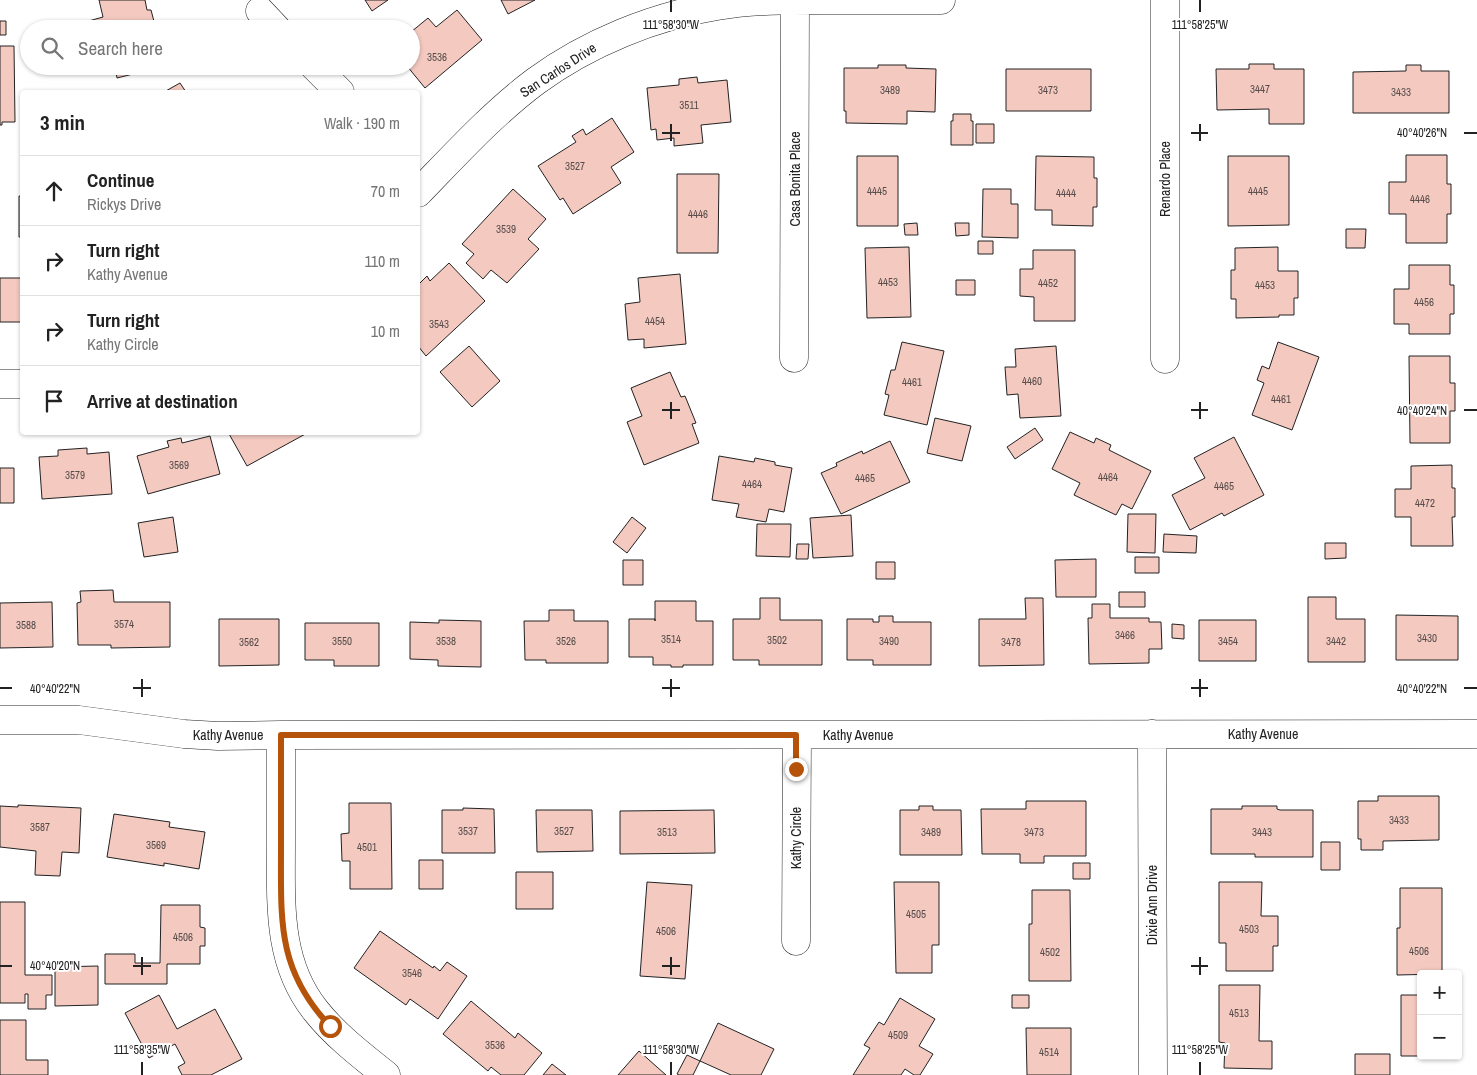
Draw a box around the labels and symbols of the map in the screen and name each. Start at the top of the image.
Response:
text: 111°58'30"W [643,17,700,33]
text: 111°58'25"W [1172,17,1229,33]
street label: San Carlos Drive [516,39,600,101]
house number: 3536 [427,50,447,64]
house number: 3447 [1250,82,1270,96]
house number: 3489 [880,83,900,97]
house number: 3473 [1038,83,1058,97]
house number: 3433 [1391,85,1411,99]
house number: 3511 [679,98,699,112]
text: 40°40'26"N [1397,125,1447,141]
street label: Casa Bonita Place [786,131,804,227]
street label: Renardo Place [1156,141,1174,217]
house number: 3527 [565,159,585,173]
house number: 4445 [867,184,887,198]
house number: 4445 [1248,184,1268,198]
house number: 4444 [1056,186,1076,200]
house number: 4446 [1410,192,1430,206]
house number: 4446 [688,207,708,221]
house number: 3539 [496,222,516,236]
house number: 4453 [878,275,898,289]
house number: 4452 [1038,276,1058,290]
house number: 4453 [1255,278,1275,292]
house number: 4456 [1414,295,1434,309]
house number: 4454 [645,314,665,328]
house number: 3543 [429,317,449,331]
house number: 4460 [1022,374,1042,388]
house number: 4461 [902,375,922,389]
house number: 4461 [1271,392,1291,406]
text: 40°40'24"N [1397,403,1447,419]
house number: 3569 [169,458,189,472]
house number: 3579 [65,468,85,482]
house number: 4464 [1098,470,1118,484]
house number: 4465 [855,471,875,485]
house number: 4464 [742,477,762,491]
house number: 4465 [1214,479,1234,493]
house number: 4472 [1415,496,1435,510]
house number: 3574 [114,617,134,631]
house number: 3588 [16,618,36,632]
house number: 3466 [1115,628,1135,642]
house number: 3430 [1417,631,1437,645]
house number: 3514 [661,632,681,646]
house number: 3502 [767,633,787,647]
house number: 3550 [332,634,352,648]
house number: 3538 [436,634,456,648]
house number: 3526 [556,634,576,648]
house number: 3490 [879,634,899,648]
house number: 3454 [1218,634,1238,648]
house number: 3442 [1326,634,1346,648]
house number: 3562 [239,635,259,649]
house number: 3478 [1001,635,1021,649]
text: 40°40'22"N [30,681,80,697]
text: 40°40'22"N [1397,681,1447,697]
street label: Kathy Avenue [1228,725,1298,743]
street label: Kathy Avenue [193,726,263,744]
street label: Kathy Avenue [823,726,893,744]
route end [785,758,808,781]
street label: Kathy Circle [787,807,805,869]
house number: 3433 [1389,813,1409,827]
house number: 3587 [30,820,50,834]
house number: 3537 [458,824,478,838]
house number: 3527 [554,824,574,838]
house number: 3513 [657,825,677,839]
house number: 3489 [921,825,941,839]
house number: 3473 [1024,825,1044,839]
house number: 3443 [1252,825,1272,839]
house number: 3569 [146,838,166,852]
house number: 4501 [357,840,377,854]
street label: Dixie Ann Drive [1143,865,1161,945]
house number: 4505 [906,907,926,921]
house number: 4503 [1239,922,1259,936]
house number: 4506 [656,924,676,938]
house number: 4506 [173,930,193,944]
house number: 4506 [1409,944,1429,958]
house number: 4502 [1040,945,1060,959]
text: 40°40'20"N [30,958,80,974]
house number: 3546 [402,966,422,980]
house number: 4513 [1229,1006,1249,1020]
route start [319,1015,342,1038]
house number: 4509 [888,1028,908,1042]
house number: 3536 [485,1038,505,1052]
text: 111°58'35"W [114,1042,171,1058]
text: 111°58'30"W [643,1042,700,1058]
text: 111°58'25"W [1172,1042,1229,1058]
house number: 4514 [1039,1045,1059,1059]

